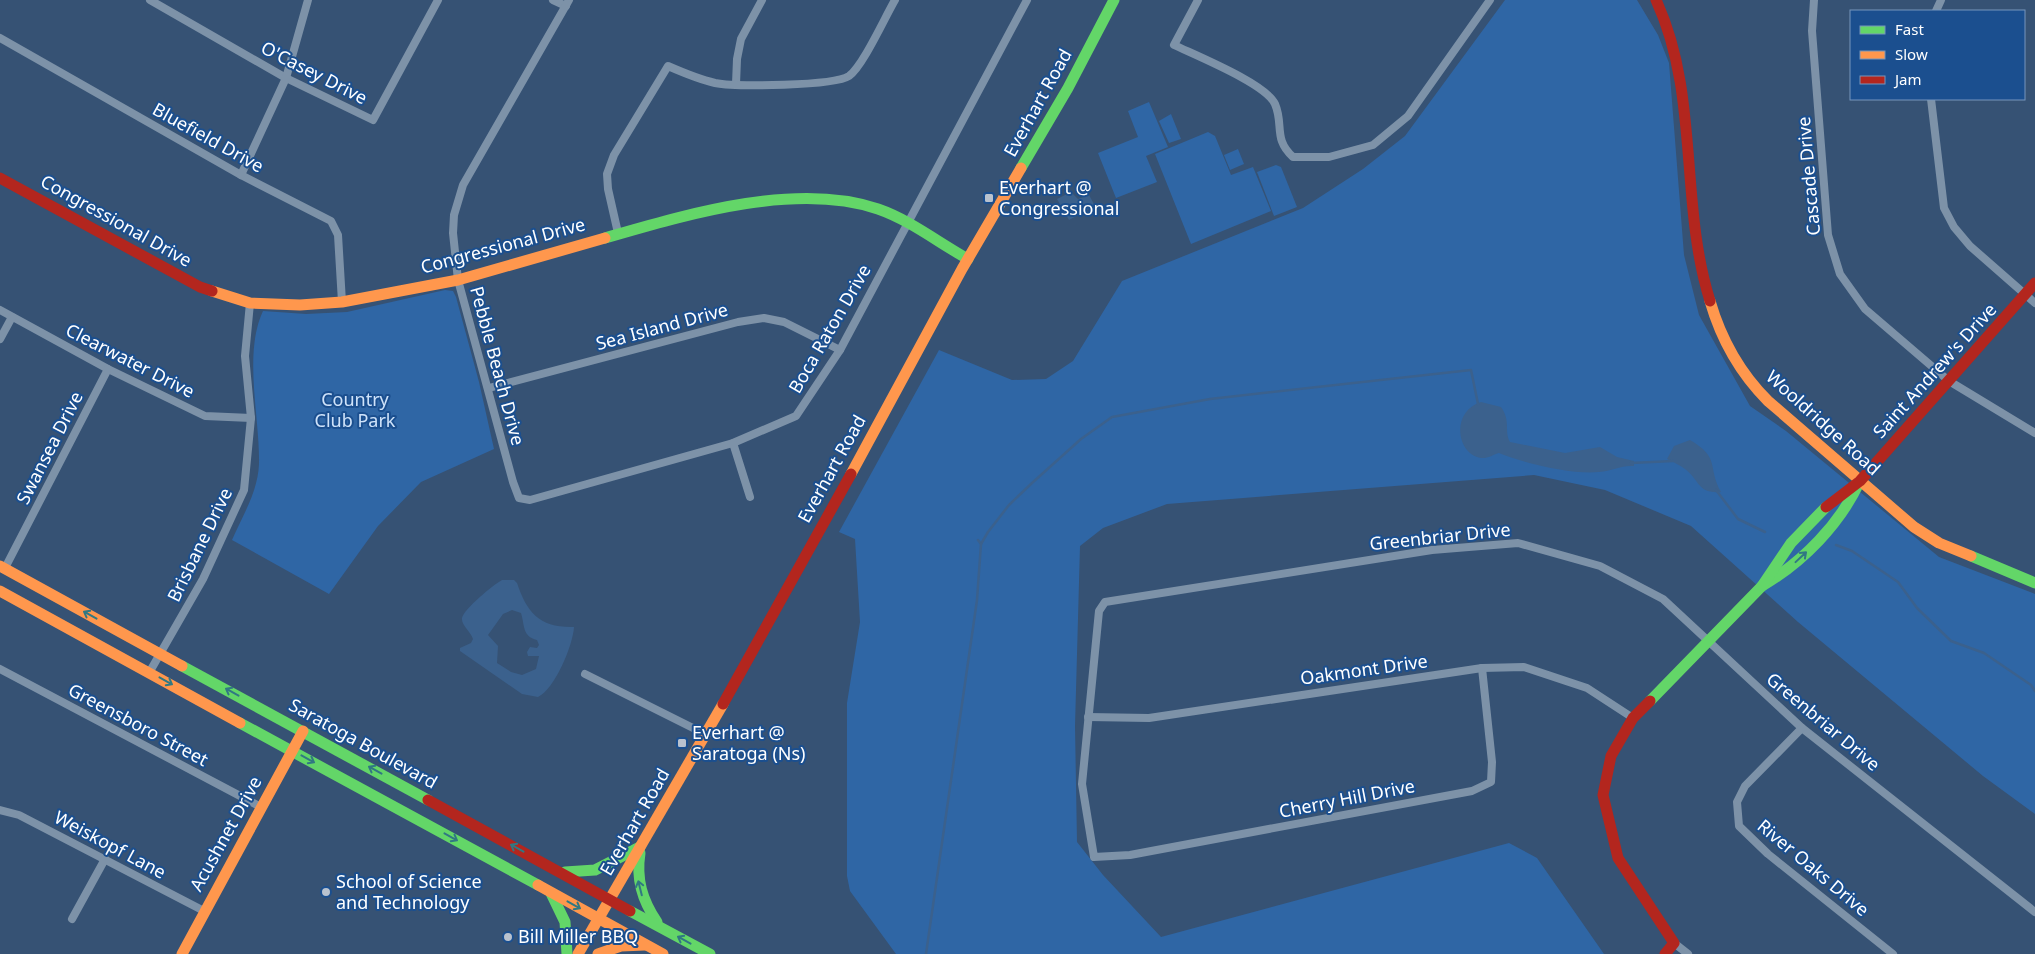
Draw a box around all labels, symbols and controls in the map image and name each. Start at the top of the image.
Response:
legend [1850,10,2025,100]
text: Fast [1895,19,1924,39]
street label: O'Casey Drive [257,35,372,109]
street label: Everhart Road [998,44,1077,161]
text: Slow [1895,44,1928,64]
text: Jam [1893,69,1922,89]
street label: Bluefield Drive [149,97,268,178]
street label: Cascade Drive [1791,116,1825,237]
street label: Congressional Drive [37,169,196,272]
place label: Everhart @ Congressional [999,175,1119,220]
marker: Everhart @ Congressional [983,192,995,204]
street label: Congressional Drive [418,212,588,279]
street label: Boca Raton Drive [782,260,876,397]
street label: Pebble Beach Drive [465,284,531,448]
street label: Sea Island Drive [593,297,730,355]
street label: Saint Andrew's Drive [1867,298,2001,443]
street label: Clearwater Drive [62,317,199,403]
street label: Wooldridge Road [1761,364,1886,480]
street label: Swansea Drive [10,387,88,508]
park label: Country Club Park [315,387,396,432]
street label: Everhart Road [792,410,871,527]
street label: Brisbane Drive [161,484,237,606]
street label: Greenbriar Drive [1368,517,1512,555]
one-way arrow [1794,551,1807,563]
one-way arrow [83,609,97,619]
street label: Oakmont Drive [1299,648,1429,690]
street label: Greenbriar Drive [1762,667,1886,776]
street label: Greensboro Street [64,677,213,771]
one-way arrow [158,677,172,687]
one-way arrow [226,687,240,697]
street label: Saratoga Boulevard [285,692,442,794]
place label: Everhart @ Saratoga (Ns) [692,720,806,765]
marker: Everhart @ Saratoga (Ns) [676,737,688,749]
one-way arrow [300,755,315,765]
street label: Everhart Road [594,764,674,879]
one-way arrow [368,765,383,775]
street label: Acushnet Drive [184,772,267,895]
street label: Cherry Hill Drive [1277,773,1417,823]
street label: Weiskopf Lane [51,805,170,884]
street label: River Oaks Drive [1753,813,1875,921]
one-way arrow [443,832,458,842]
one-way arrow [511,843,525,853]
place label: School of Science and Technology [336,869,482,914]
one-way arrow [635,881,644,897]
marker: School of Science and Technology [320,886,332,898]
one-way arrow [567,900,581,910]
place label: Bill Miller BBQ [518,924,638,948]
marker: Bill Miller BBQ [502,931,514,943]
one-way arrow [677,935,692,945]

